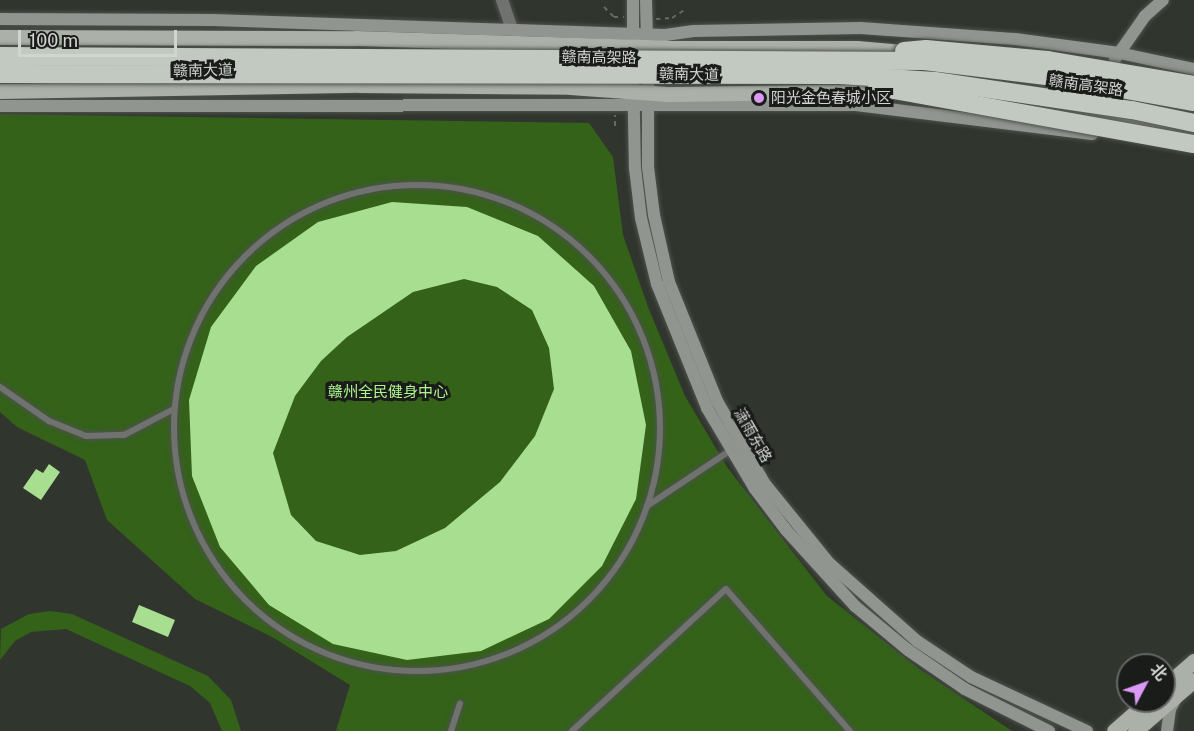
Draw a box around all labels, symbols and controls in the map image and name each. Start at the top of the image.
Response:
scale bar [21,18,180,56]
text: 100 m [29,30,78,51]
street label: 赣南高架路 [561,47,637,67]
street label: 赣南大道 [173,60,233,80]
street label: 赣南大道 [659,64,719,84]
street label: 赣南高架路 [1048,71,1124,99]
place label: 阳光金色春城小区 [771,89,891,107]
marker: 阳光金色春城小区 [752,91,766,105]
park label: 赣州全民健身中心 [328,383,448,401]
street label: 潇雨东路 [730,405,776,465]
north arrow [1116,653,1176,713]
text: 北 [1146,660,1171,684]

